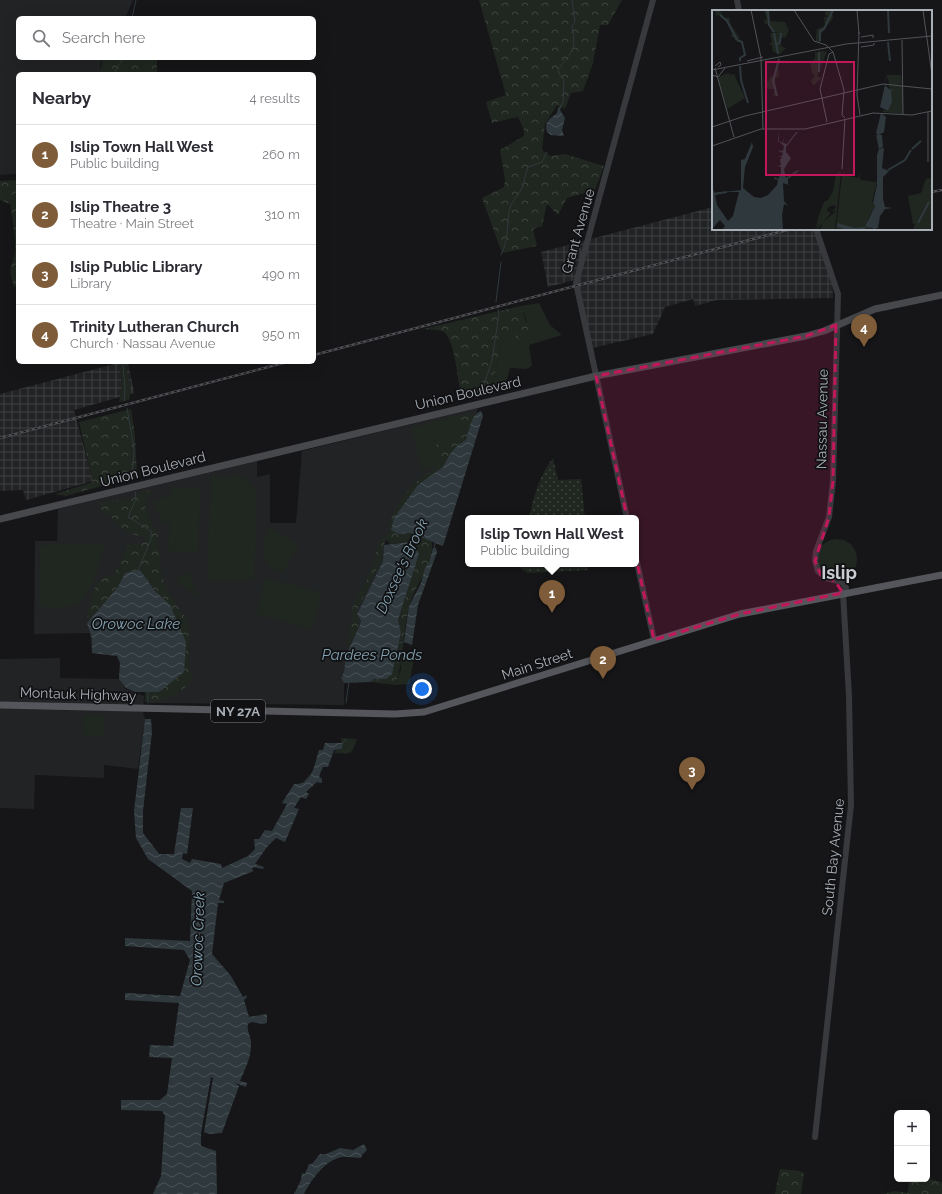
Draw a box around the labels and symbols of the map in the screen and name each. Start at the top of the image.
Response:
inset map [712,10,932,230]
street label: Grant Avenue [558,187,598,275]
pin: 4 [851,314,877,347]
street label: Nassau Avenue [813,369,831,469]
street label: Union Boulevard [414,373,522,413]
street label: Union Boulevard [99,448,207,490]
water label: Doxsee's Brook [372,516,432,616]
district label: Islip [821,562,857,583]
pin: 1 [539,580,565,613]
water label: Orowoc Lake [92,615,180,633]
street label: Main Street [500,645,575,683]
water label: Pardees Ponds [322,646,422,664]
pin: 2 [590,646,616,679]
your location [412,679,432,699]
street label: Montauk Highway [20,684,137,704]
road number: NY 27A [211,700,265,722]
pin: 3 [679,757,705,790]
street label: South Bay Avenue [819,798,847,916]
water label: Orowoc Creek [187,892,209,986]

